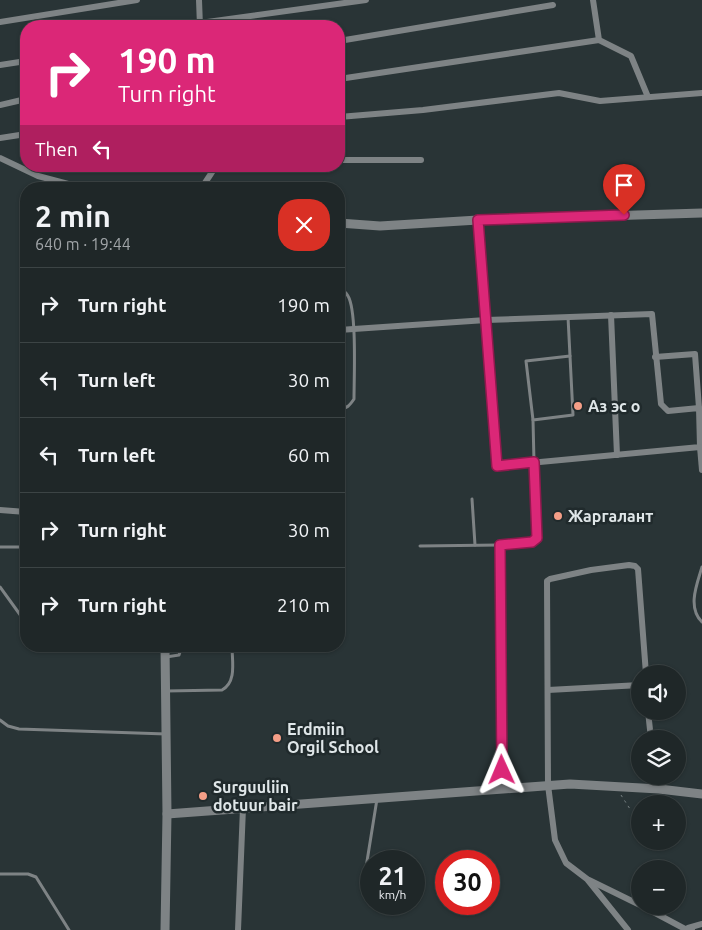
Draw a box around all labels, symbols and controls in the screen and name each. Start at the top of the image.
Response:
icon: right [35,40,100,105]
text: 190 m [118,40,216,80]
text: Turn right [118,81,216,106]
icon: left [88,135,116,163]
text: Then [35,138,78,160]
pin [603,164,645,215]
icon: arrive [610,171,638,199]
text: 2 min [35,199,111,233]
button: close [278,199,330,251]
text: 640 m · 19:44 [35,235,131,253]
icon: right [35,291,63,319]
text: Turn right [78,294,166,316]
text: 190 m [277,294,330,316]
icon: left [35,366,63,394]
text: Turn left [78,369,156,391]
text: 30 m [288,369,330,391]
place label: Аз эс о [588,397,640,415]
marker: Аз эс о [572,400,584,412]
icon: left [35,441,63,469]
text: Turn left [78,444,156,466]
text: 60 m [288,444,330,466]
place label: Жаргалант [568,507,653,525]
marker: Жаргалант [552,510,564,522]
icon: right [35,516,63,544]
text: Turn right [78,519,166,541]
text: 30 m [288,519,330,541]
icon: right [35,591,63,619]
text: Turn right [78,594,166,616]
text: 210 m [277,594,330,616]
map controls [631,665,686,915]
button: sound [631,665,686,720]
place label: Erdmiin Orgil School [287,720,379,756]
button: layers [631,730,686,785]
marker: Erdmiin Orgil School [271,732,283,744]
position arrow [475,743,527,795]
place label: Surguuliin dotuur bair [213,778,298,814]
marker: Surguuliin dotuur bair [197,790,209,802]
button: + [631,795,686,850]
speed limit sign: 30 [435,850,500,915]
button: − [631,860,686,915]
text: 21 [378,862,407,890]
text: km/h [379,888,406,901]

